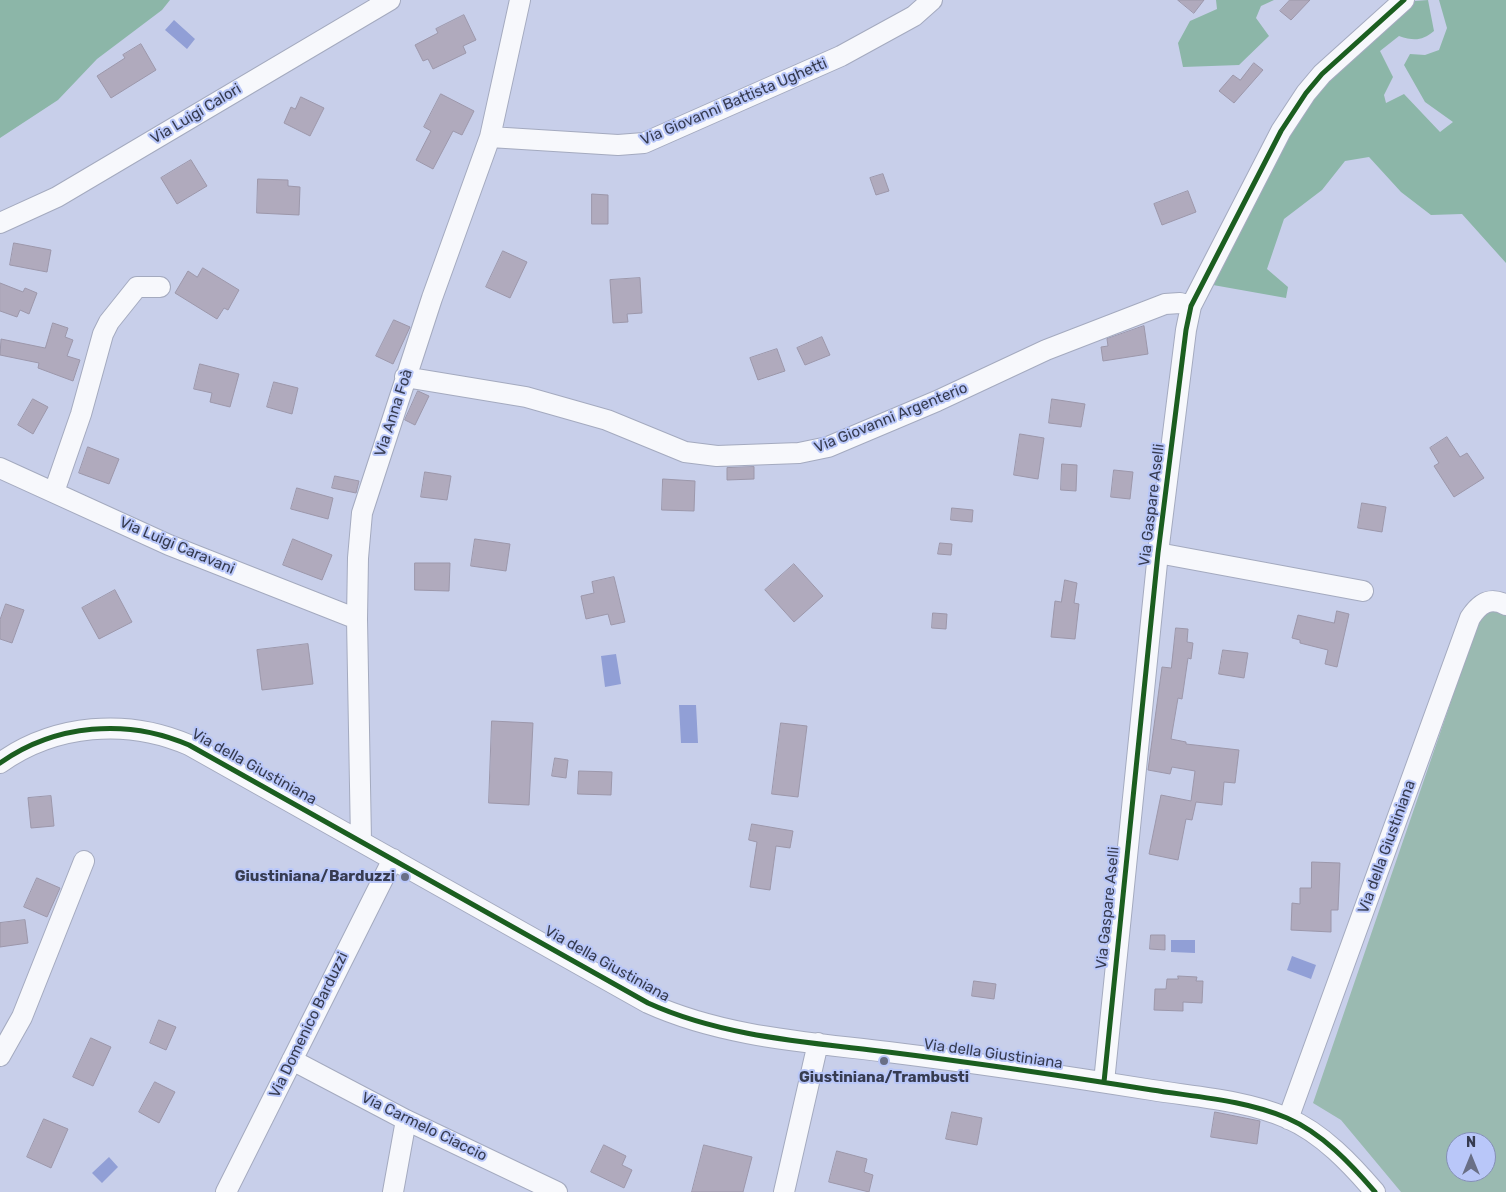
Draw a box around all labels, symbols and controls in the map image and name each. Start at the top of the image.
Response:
street label: Via Giovanni Battista Ughetti [638,55,830,149]
street label: Via Luigi Calori [148,80,244,148]
street label: Via Anna Foà [371,367,417,459]
street label: Via Giovanni Argenterio [812,379,970,457]
street label: Via Gaspare Aselli [1136,443,1168,567]
street label: Via Luigi Caravani [117,514,237,578]
street label: Via della Giustiniana [188,725,320,809]
street label: Via della Giustiniana [1355,778,1419,916]
street label: Via Gaspare Aselli [1093,846,1123,970]
place label: Giustiniana/Barduzzi [235,868,395,886]
marker: Giustiniana/Barduzzi [399,871,411,883]
street label: Via della Giustiniana [541,922,673,1006]
street label: Via Domenico Barduzzi [266,949,352,1101]
street label: Via della Giustiniana [922,1035,1064,1073]
marker: Giustiniana/Trambusti [878,1055,890,1067]
place label: Giustiniana/Trambusti [799,1069,969,1087]
street label: Via Carmelo Ciaccio [358,1089,490,1165]
north arrow [1446,1132,1496,1182]
text: N [1466,1134,1476,1151]

